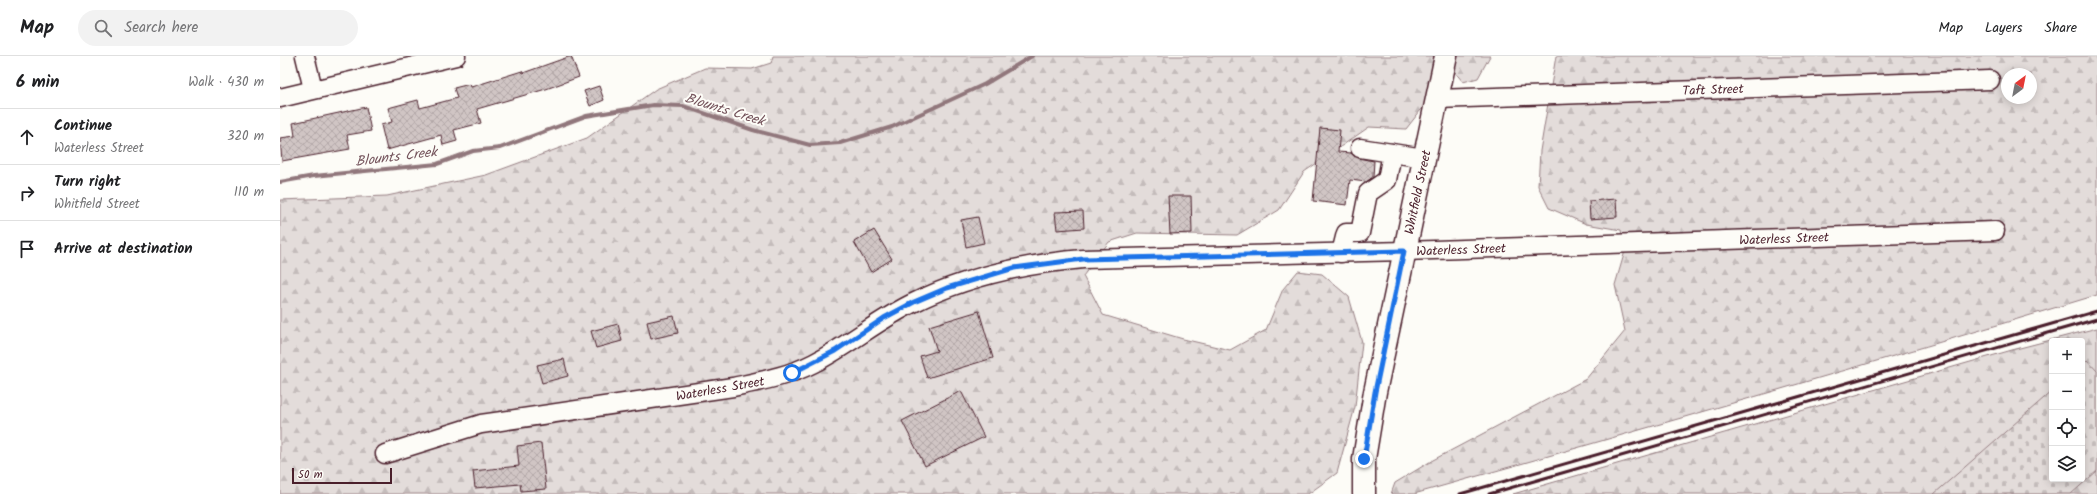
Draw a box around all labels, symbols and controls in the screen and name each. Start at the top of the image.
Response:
search box [78,10,358,46]
text: Map [20,13,54,43]
text: Search here [124,16,198,40]
icon: search [92,17,114,39]
text: Map [1939,17,1963,39]
text: Layers [1985,17,2023,39]
text: Share [2045,17,2077,39]
north arrow [2001,68,2037,104]
text: 6 min [16,69,60,96]
text: Walk · 430 m [188,72,264,93]
street label: Taft Street [1682,79,1745,102]
water label: Blounts Creek [682,87,769,133]
text: Continue [54,114,112,138]
icon: ahead [16,126,38,148]
text: 320 m [227,126,264,147]
text: Waterless Street [54,138,144,159]
water label: Blounts Creek [354,141,441,173]
street label: Whitfield Street [1399,147,1438,236]
text: Turn right [54,170,121,194]
icon: right [16,182,38,204]
text: 110 m [234,182,264,203]
text: Whitfield Street [54,194,140,215]
street label: Waterless Street [1739,227,1830,252]
text: Arrive at destination [54,237,193,261]
icon: arrive [16,238,38,260]
street label: Waterless Street [1416,238,1507,263]
map controls [2049,338,2085,482]
button: + [2049,338,2085,374]
route start [783,364,801,382]
street label: Waterless Street [674,371,767,408]
button: − [2049,374,2085,410]
button: locate [2049,410,2085,446]
button: layers [2049,446,2085,482]
route end [1355,450,1373,468]
scale bar [292,466,392,485]
text: 50 m [298,466,323,484]

